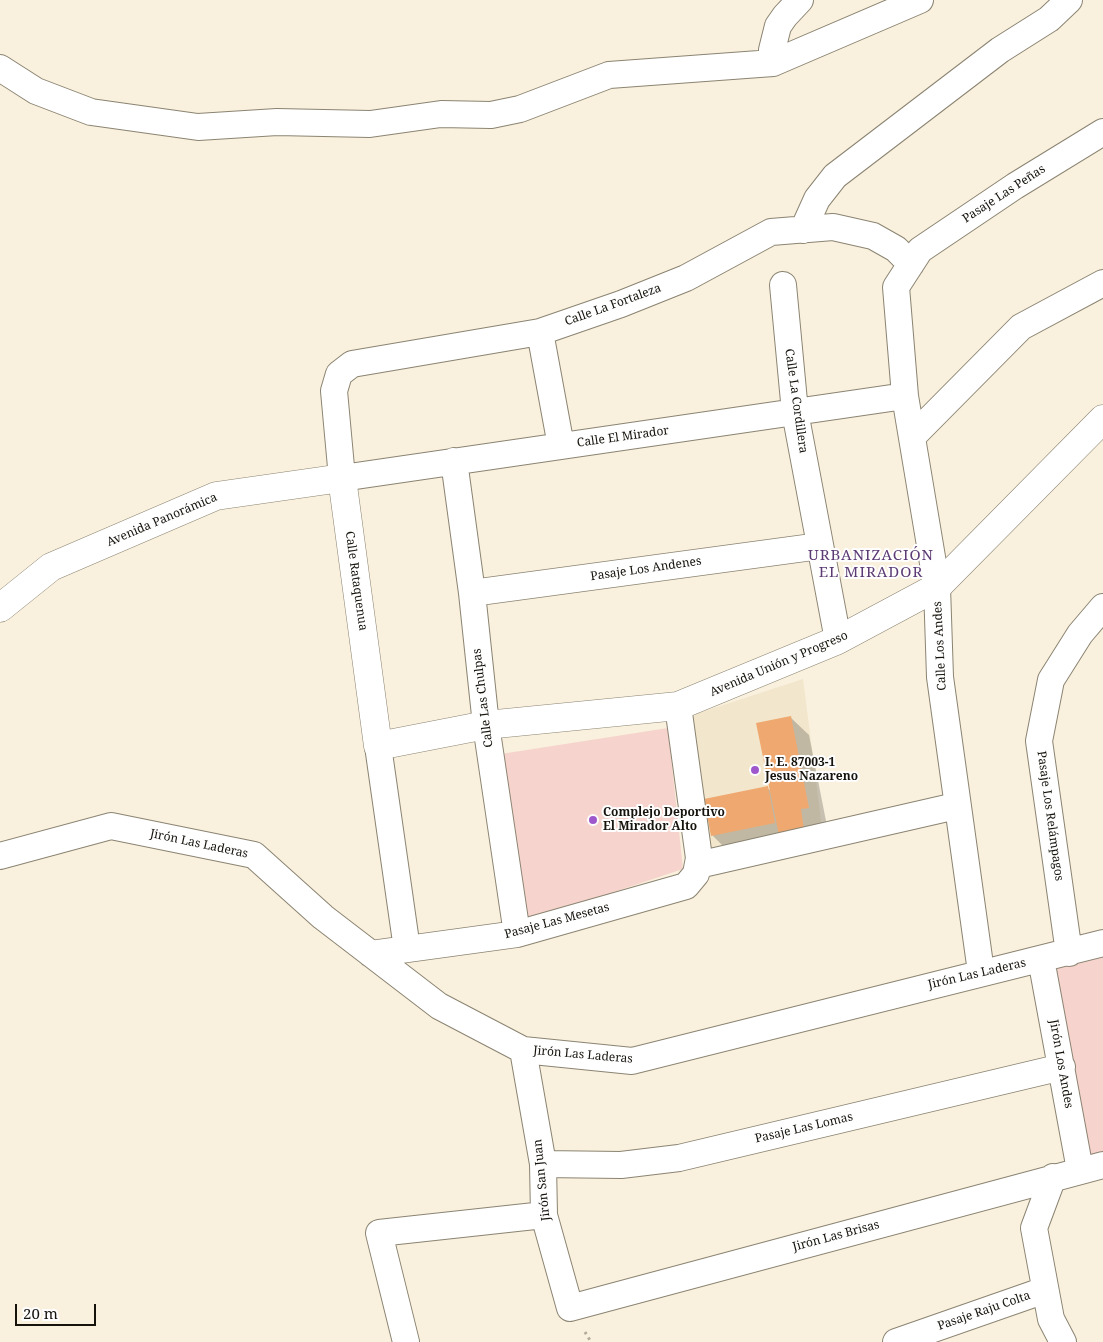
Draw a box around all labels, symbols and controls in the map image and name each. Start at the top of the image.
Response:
street label: Pasaje Las Peñas [960,162,1048,226]
street label: Calle La Fortaleza [563,281,663,329]
street label: Calle La Cordillera [782,348,810,454]
street label: Calle El Mirador [576,423,670,451]
street label: Avenida Panorámica [105,490,219,550]
street label: Calle Rataquenua [342,530,370,632]
district label: URBANIZACIÓN EL MIRADOR [806,547,936,582]
street label: Pasaje Los Andenes [590,554,702,584]
street label: Calle Los Andes [930,601,950,691]
street label: Avenida Unión y Progreso [708,628,850,700]
street label: Calle Las Chulpas [470,648,496,748]
street label: Pasaje Los Relámpagos [1034,750,1066,882]
place label: I. E. 87003-1 Jesus Nazareno [765,756,858,784]
marker: I. E. 87003-1 Jesus Nazareno [749,764,761,776]
place label: Complejo Deportivo El Mirador Alto [603,806,725,834]
marker: Complejo Deportivo El Mirador Alto [587,814,599,826]
street label: Jirón Las Laderas [149,827,249,861]
street label: Pasaje Las Mesetas [503,900,611,942]
street label: Jirón Las Laderas [927,956,1027,992]
street label: Jirón Los Andes [1046,1018,1076,1110]
street label: Jirón Las Laderas [533,1043,633,1067]
street label: Pasaje Las Lomas [754,1110,854,1146]
street label: Jirón San Juan [531,1138,553,1222]
street label: Jirón Las Brisas [791,1217,881,1255]
street label: Pasaje Raju Colta [936,1288,1032,1334]
scale bar [18,1294,99,1326]
text: 20 m [23,1303,58,1323]

